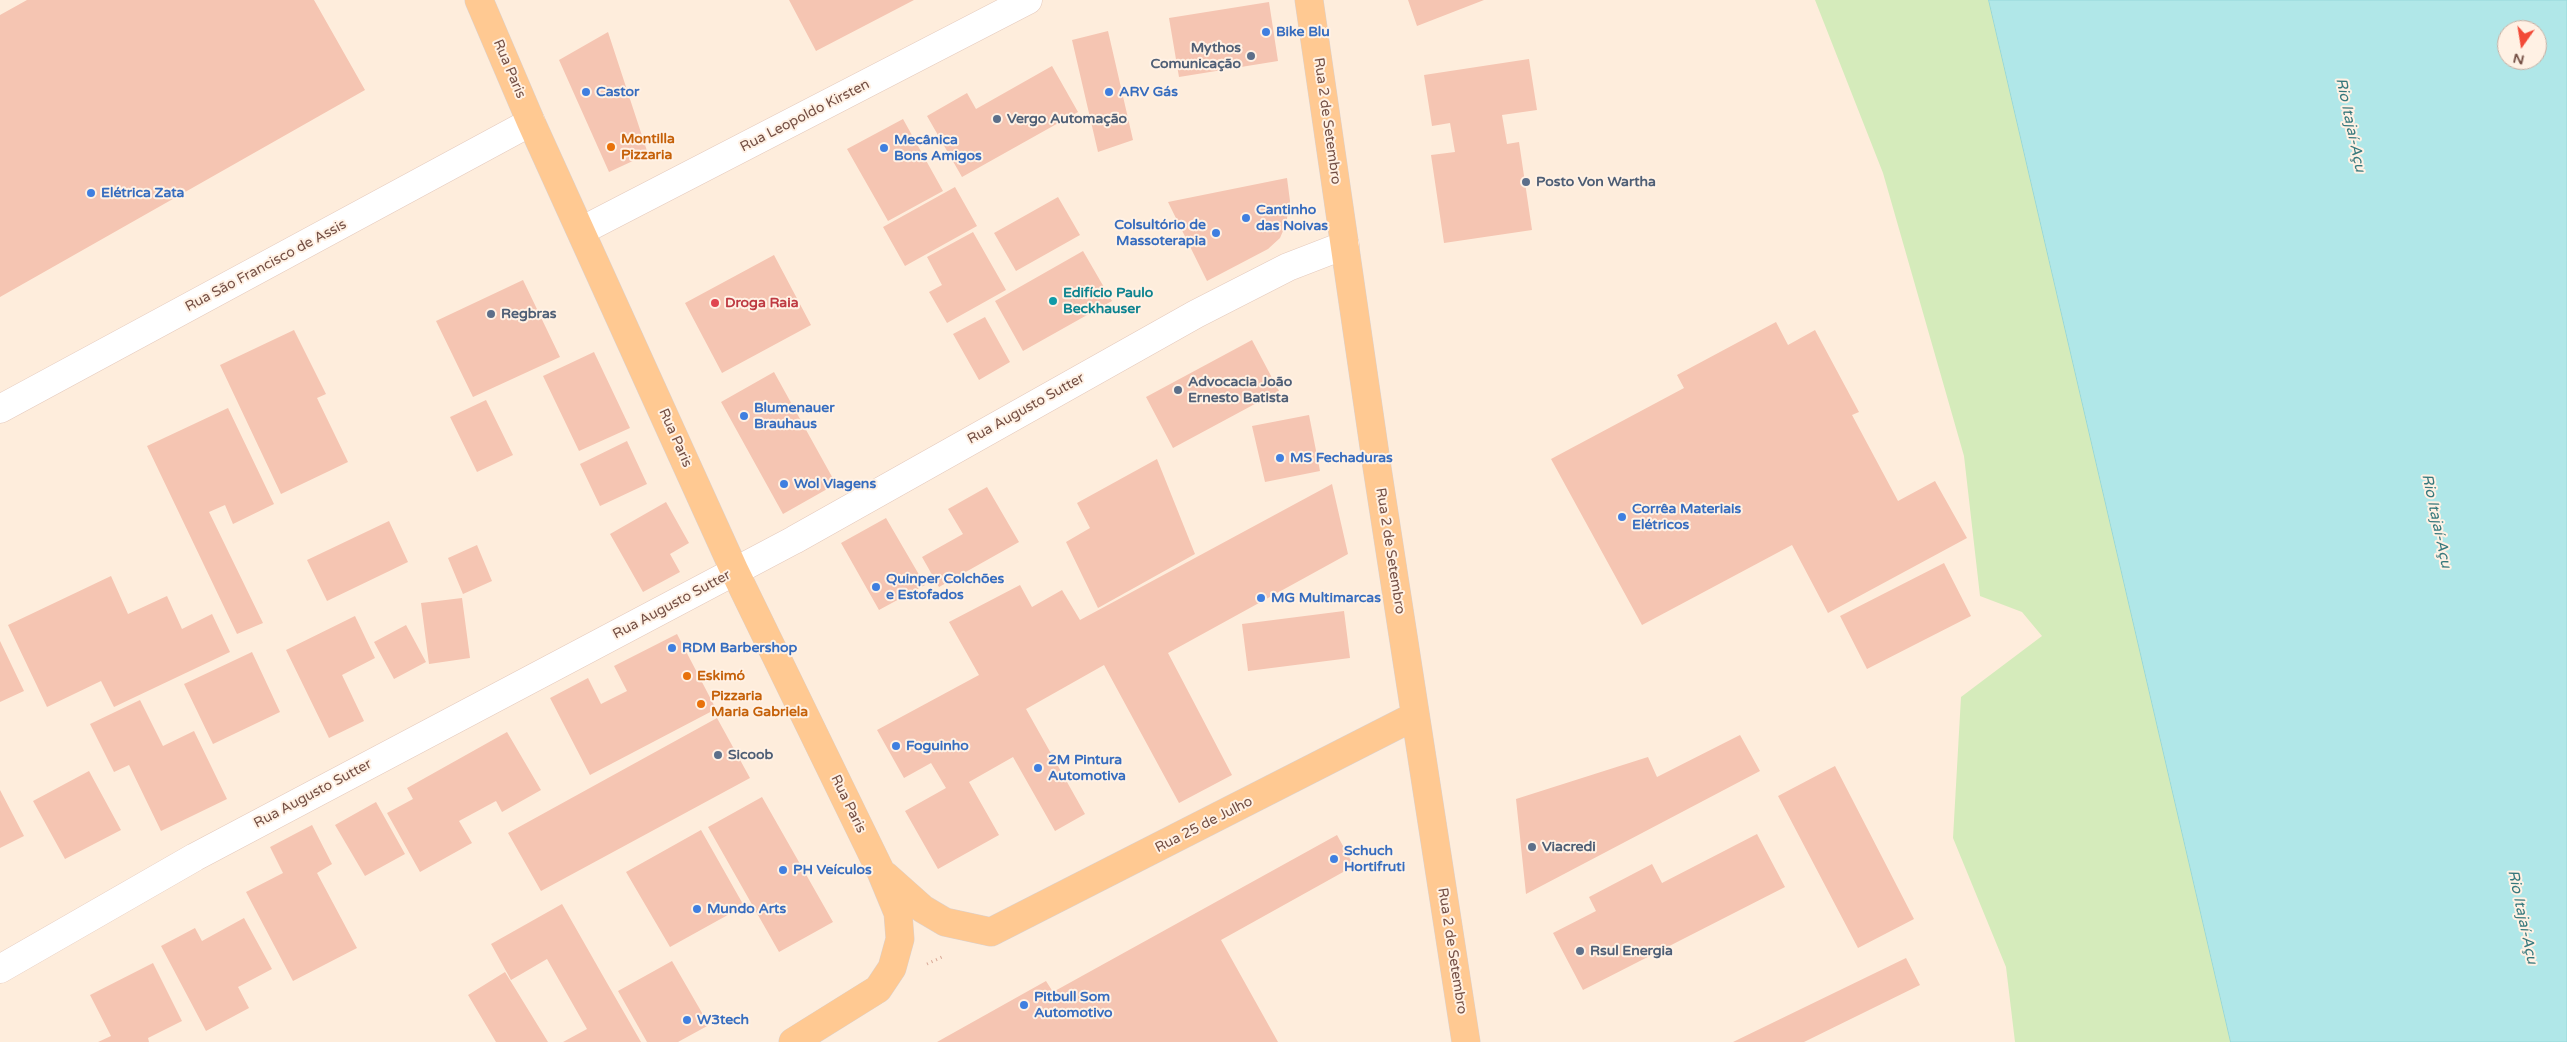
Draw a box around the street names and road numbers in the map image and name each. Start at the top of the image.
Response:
street label: Rua Paris [489,37,529,101]
street label: Rua 2 de Setembro [1310,57,1344,185]
street label: Rua Leopoldo Kirsten [738,76,872,156]
street label: Rua São Francisco de Assis [182,216,350,316]
street label: Rua Augusto Sutter [965,370,1087,448]
street label: Rua Paris [655,406,695,470]
street label: Rua 2 de Setembro [1372,487,1408,615]
street label: Rua Augusto Sutter [610,567,734,643]
street label: Rua Augusto Sutter [251,756,375,832]
street label: Rua Paris [827,772,869,836]
street label: Rua 25 de Julho [1152,793,1256,857]
street label: Rua 2 de Setembro [1434,887,1470,1015]

